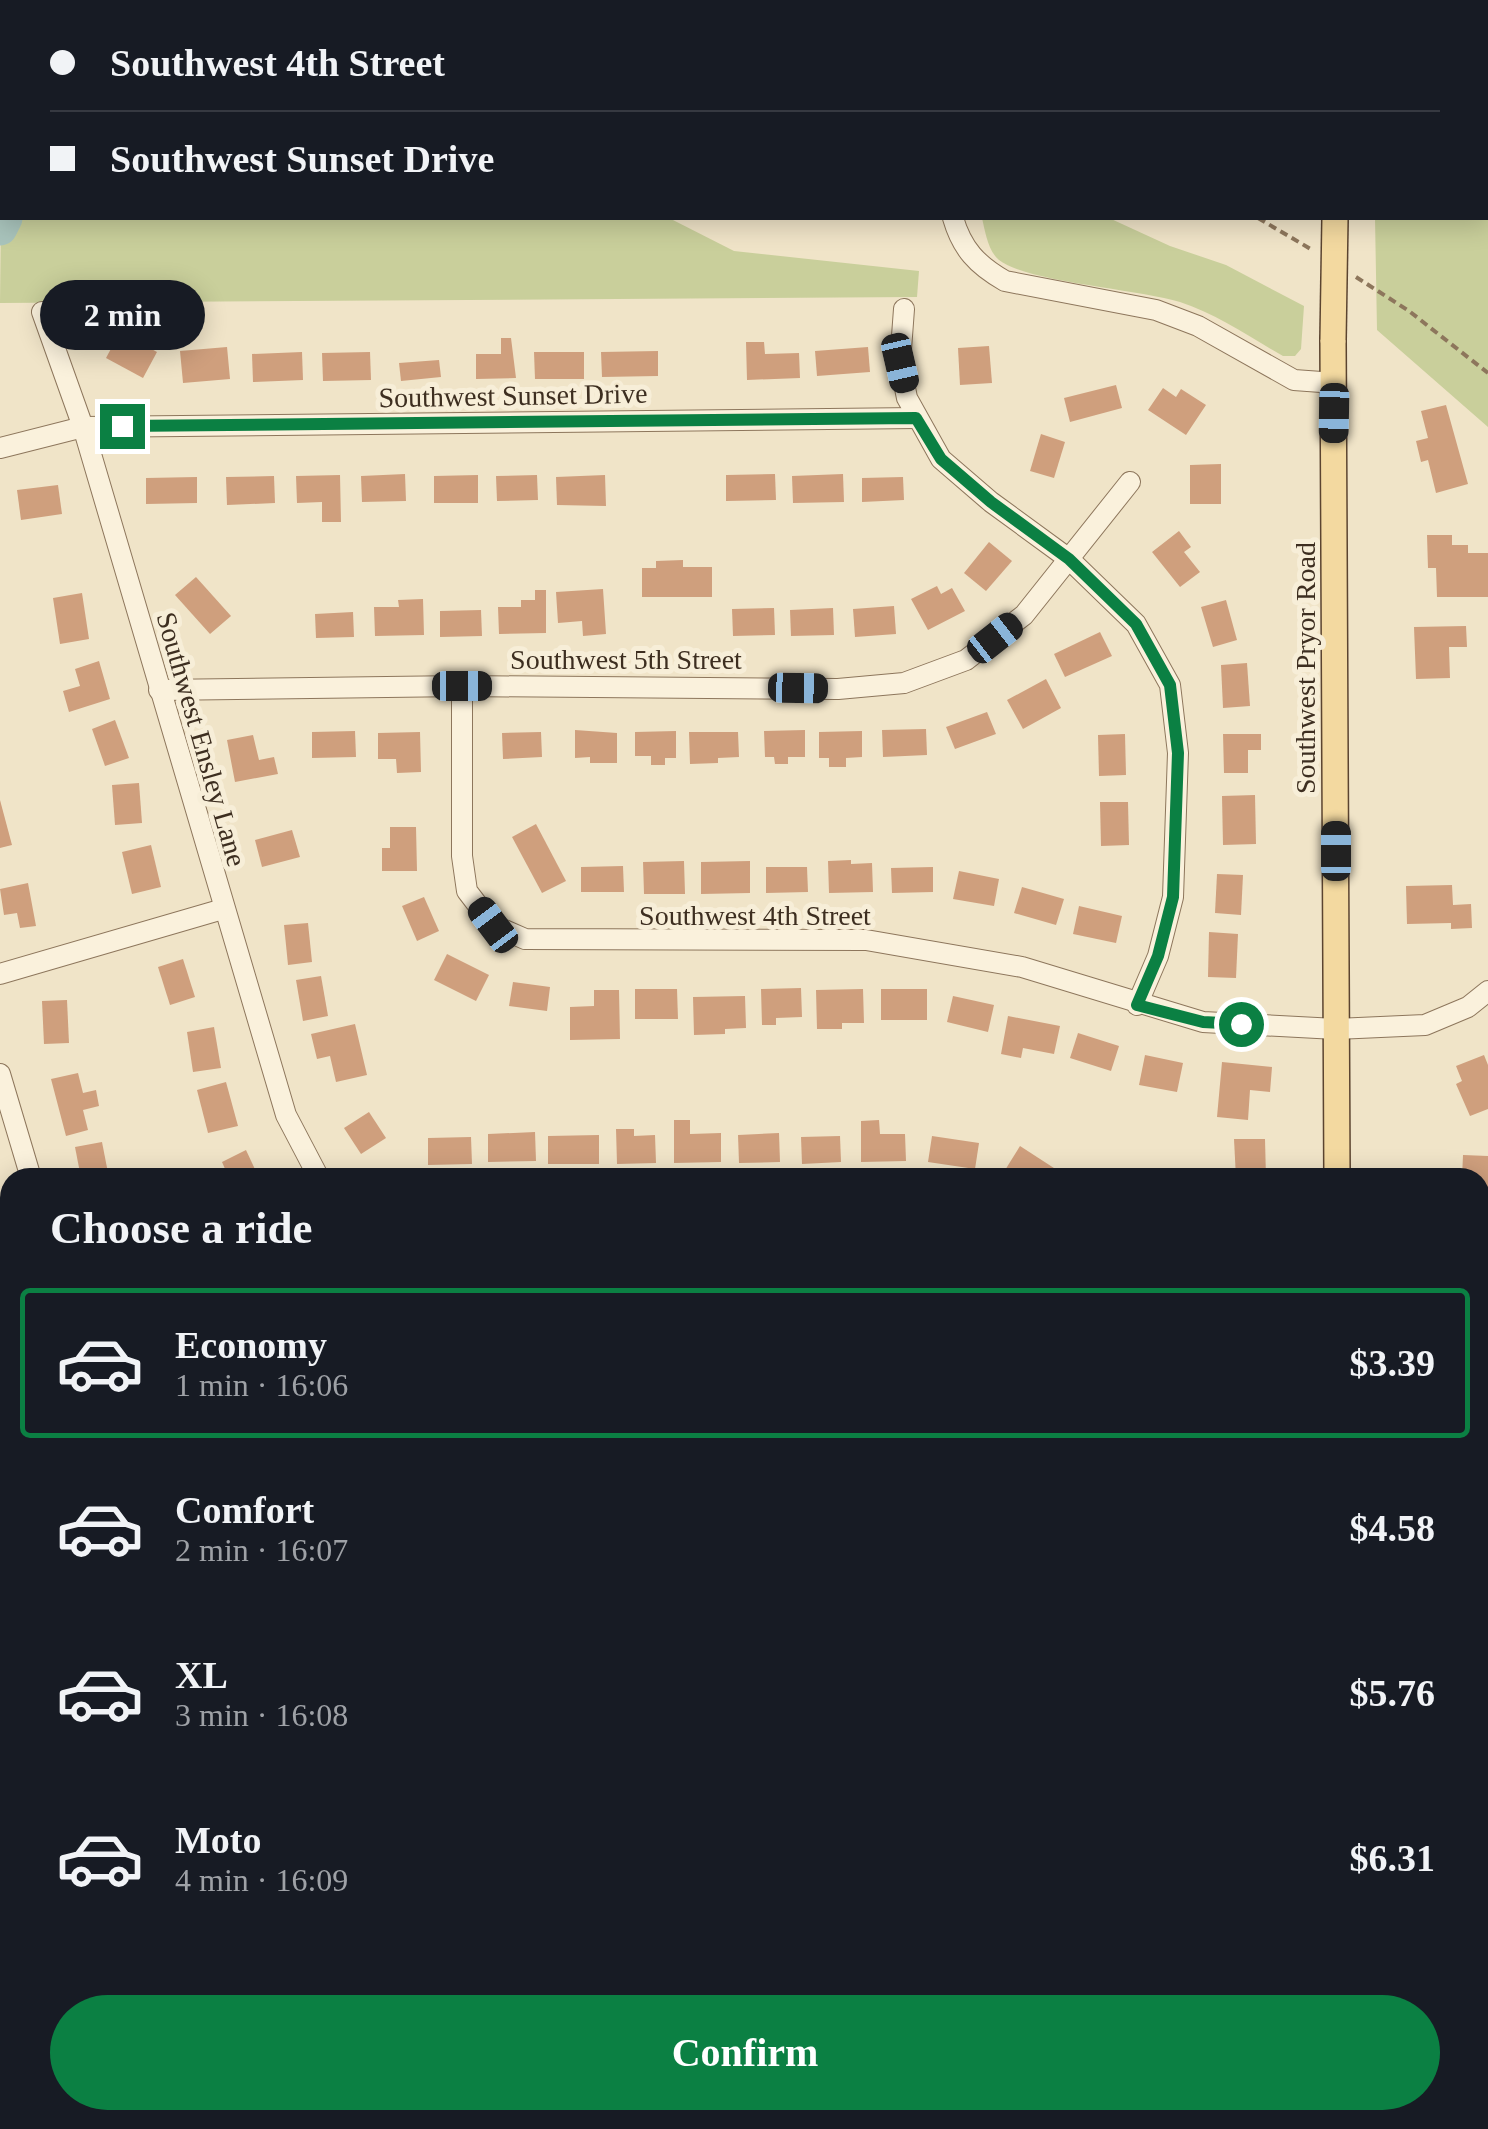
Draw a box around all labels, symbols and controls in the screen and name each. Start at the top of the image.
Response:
text: Southwest 4th Street [110,42,445,84]
text: Southwest Sunset Drive [110,138,494,180]
callout: 2 min [39,281,204,351]
text: 2 min [84,297,161,333]
car [879,330,921,396]
street label: Southwest Sunset Drive [378,378,648,413]
car [1318,383,1350,443]
route end [100,404,145,449]
street label: Southwest Pryor Road [1290,542,1321,794]
car [962,608,1028,668]
street label: Southwest Ensley Lane [150,609,253,870]
street label: Southwest 5th Street [510,644,742,675]
car [432,671,492,701]
car [768,672,828,704]
car [1321,821,1351,881]
car [463,892,523,958]
street label: Southwest 4th Street [639,900,871,931]
route start [1219,1002,1264,1047]
text: Choose a ride [50,1203,313,1253]
icon: car [55,1318,145,1408]
text: Economy [175,1324,327,1366]
text: $3.39 [1350,1342,1435,1384]
text: 1 min · 16:06 [175,1367,348,1403]
icon: car [55,1483,145,1573]
text: Comfort [175,1489,314,1531]
text: $4.58 [1350,1507,1435,1549]
text: 2 min · 16:07 [175,1532,348,1568]
icon: car [55,1648,145,1738]
text: XL [175,1654,228,1696]
text: $5.76 [1350,1672,1435,1714]
text: 3 min · 16:08 [175,1697,348,1733]
icon: car [55,1813,145,1903]
text: Moto [175,1819,262,1861]
text: $6.31 [1350,1837,1435,1879]
text: 4 min · 16:09 [175,1862,348,1898]
button: Confirm [50,1995,1440,2110]

